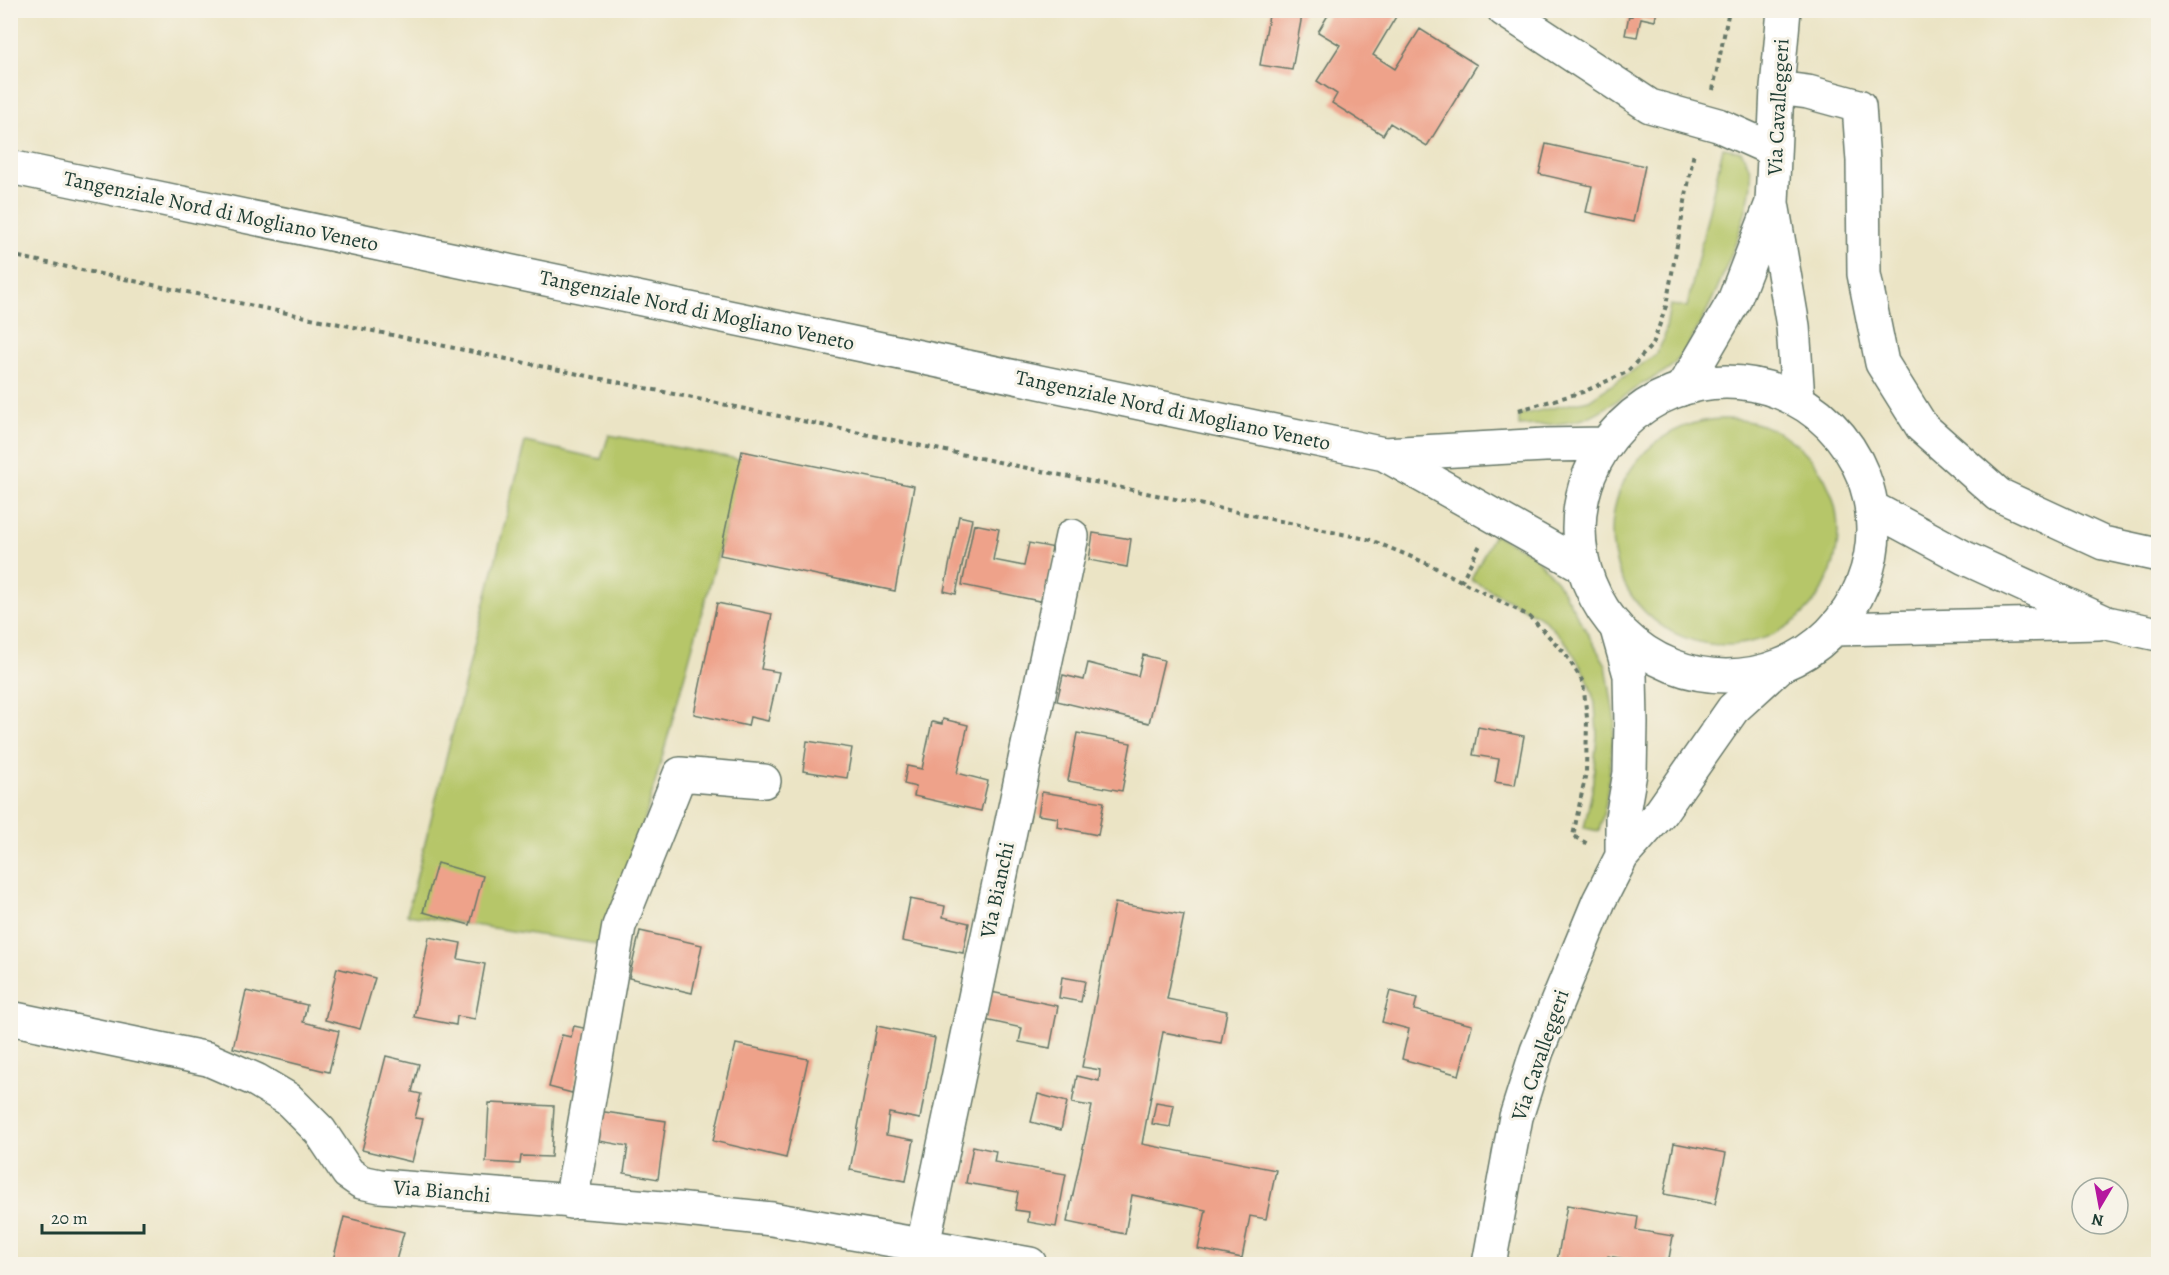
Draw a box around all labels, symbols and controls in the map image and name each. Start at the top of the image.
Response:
street label: Via Cavalleggeri [1760,38,1796,177]
street label: Tangenziale Nord di Mogliano Veneto [61,164,381,258]
street label: Tangenziale Nord di Mogliano Veneto [537,263,857,357]
street label: Tangenziale Nord di Mogliano Veneto [1013,363,1333,457]
street label: Via Bianchi [973,839,1021,942]
street label: Via Cavalleggeri [1504,986,1576,1125]
street label: Via Bianchi [391,1173,492,1209]
north arrow [2070,1176,2130,1236]
scale bar [42,1197,144,1235]
text: 20 m [51,1206,88,1230]
text: N [2090,1208,2105,1232]

